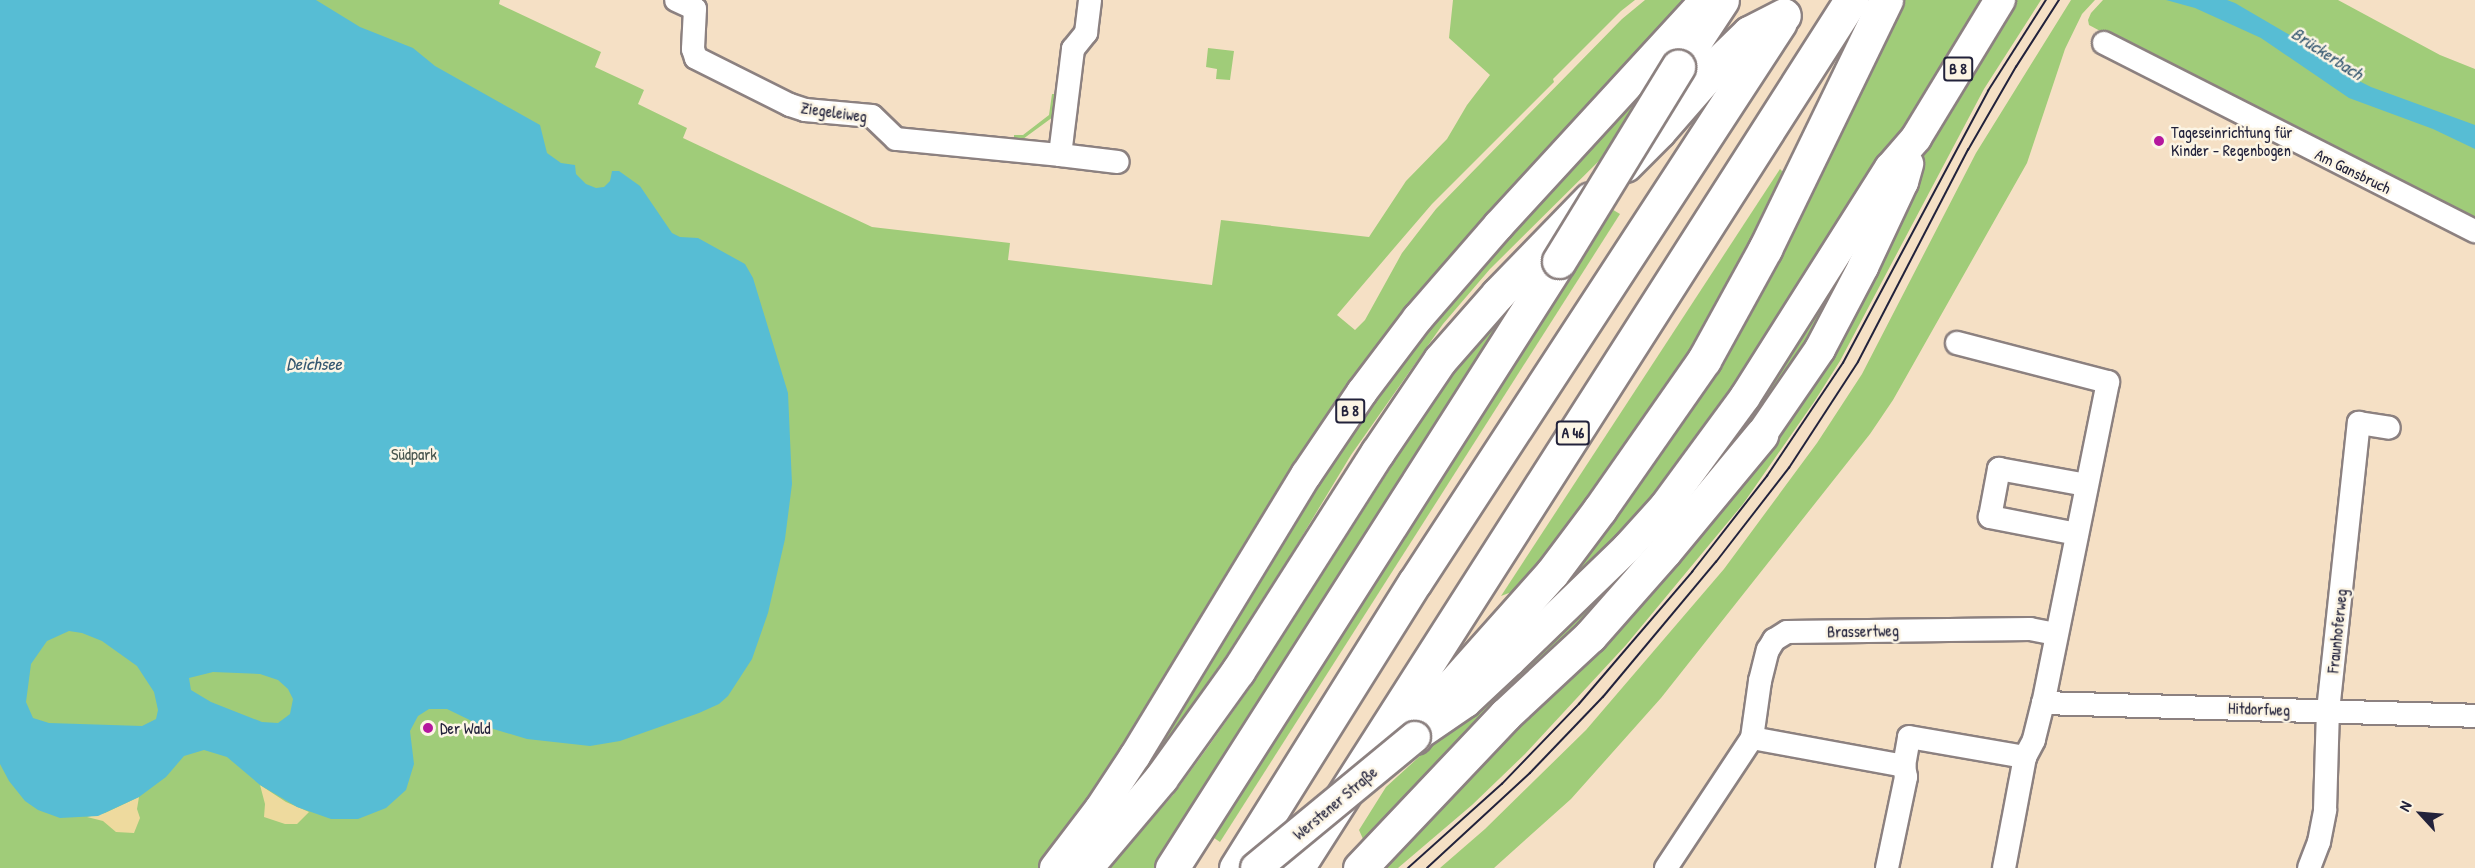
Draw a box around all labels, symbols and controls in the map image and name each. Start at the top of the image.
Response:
water label: Brückerbach [2287,23,2367,85]
road number: B 8 [1943,57,1973,81]
street label: Ziegeleiweg [800,98,868,126]
place label: Tageseinrichtung für Kinder - Regenbogen [2171,122,2293,160]
marker: Tageseinrichtung für Kinder - Regenbogen [2152,134,2166,148]
street label: Am Gansbruch [2312,144,2394,198]
water label: Deichsee [286,353,342,375]
road number: B 8 [1335,399,1365,423]
road number: A 46 [1555,421,1591,445]
park label: Südpark [391,444,437,464]
street label: Fraunhoferweg [2323,588,2351,674]
street label: Brassertweg [1827,621,1899,641]
street label: Hitdorfweg [2228,698,2290,720]
place label: Der Wald [440,718,490,738]
marker: Der Wald [421,721,435,735]
street label: Werstener Straße [1289,762,1381,844]
north arrow [2391,784,2451,844]
text: N [2393,797,2417,815]

